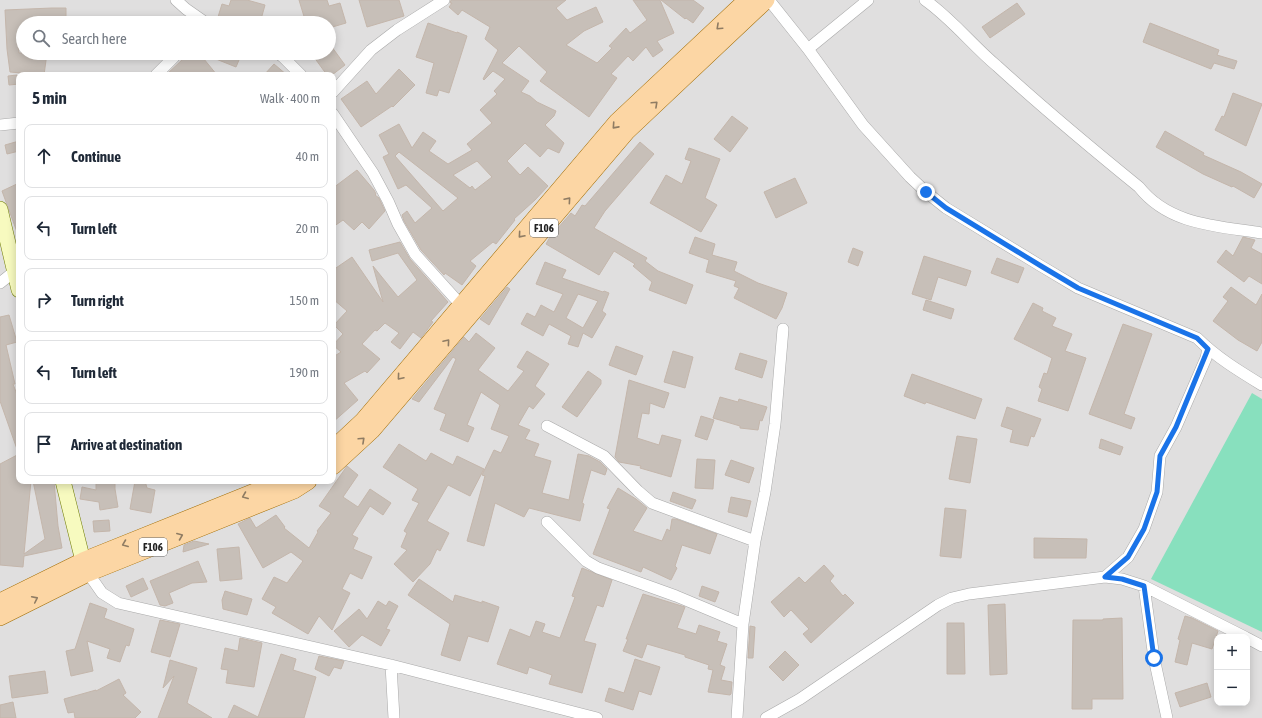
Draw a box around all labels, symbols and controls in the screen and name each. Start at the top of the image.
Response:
search box [16,16,336,60]
one-way arrow [716,22,724,30]
icon: search [30,27,52,49]
text: Search here [62,30,127,47]
text: 5 min [32,88,67,108]
text: Walk · 400 m [260,91,320,106]
one-way arrow [650,102,658,109]
one-way arrow [612,121,619,129]
icon: ahead [33,145,55,167]
text: Continue [71,148,121,165]
text: 40 m [296,149,319,164]
route end [917,183,935,201]
one-way arrow [563,197,570,205]
icon: left [33,217,55,239]
road number: F106 [530,219,558,237]
text: Turn left [71,220,117,237]
text: 20 m [296,221,319,236]
one-way arrow [518,230,525,238]
icon: right [33,289,55,311]
text: Turn right [71,292,124,309]
text: 150 m [290,293,319,308]
one-way arrow [442,339,449,346]
icon: left [33,361,55,383]
text: Turn left [71,364,117,381]
text: 190 m [290,365,319,380]
one-way arrow [398,372,405,379]
icon: arrive [33,433,55,455]
text: Arrive at destination [71,436,182,453]
one-way arrow [357,437,365,445]
one-way arrow [242,491,249,499]
one-way arrow [175,533,183,541]
road number: F106 [139,538,167,556]
one-way arrow [121,540,128,548]
one-way arrow [30,596,38,604]
map controls [1214,634,1250,706]
button: + [1214,634,1250,670]
route start [1145,649,1163,667]
button: − [1214,670,1250,706]

